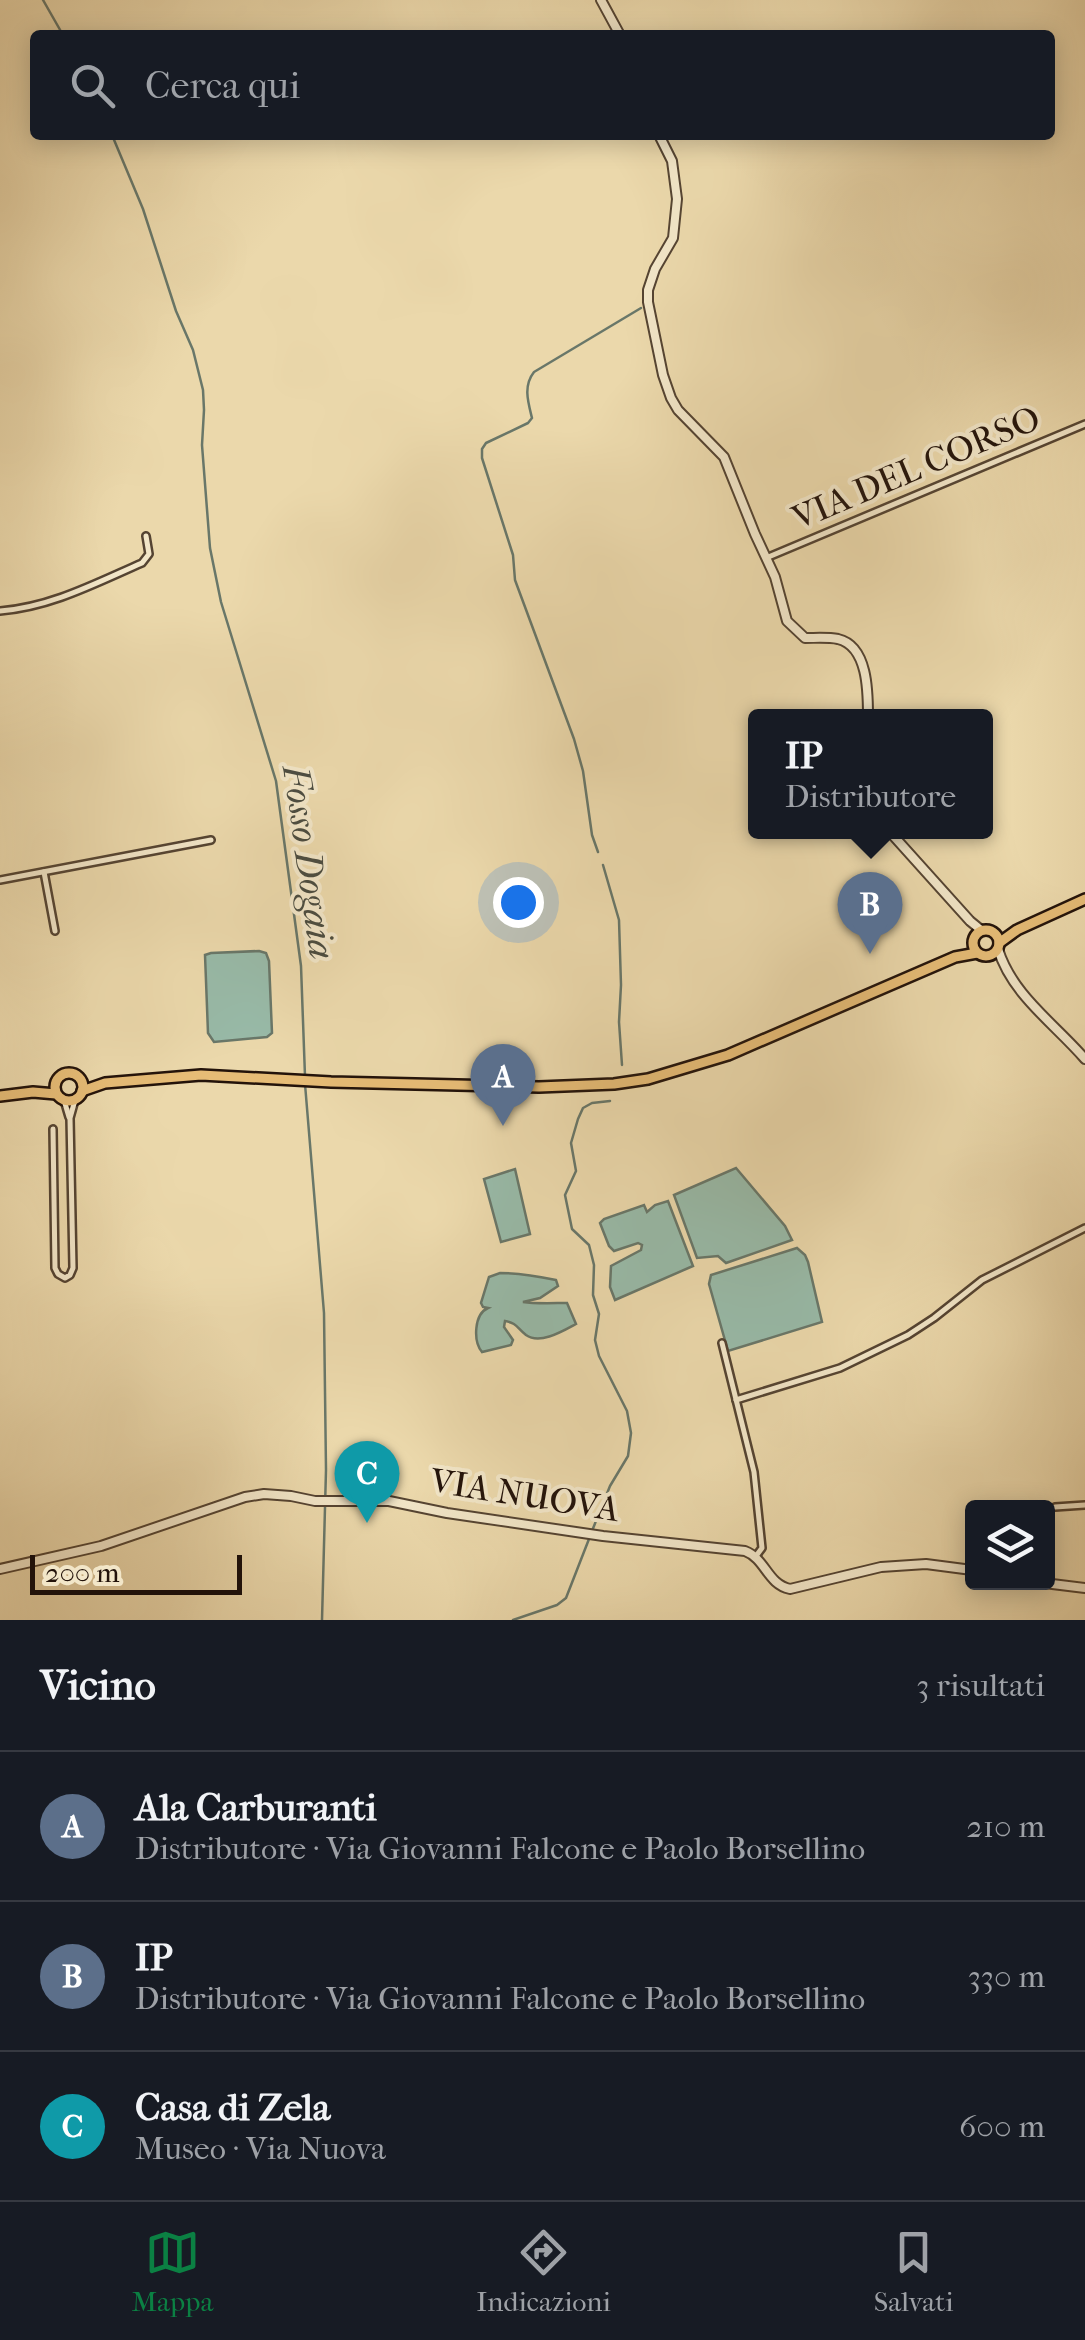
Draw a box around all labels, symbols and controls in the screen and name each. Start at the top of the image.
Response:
search box [30,30,1055,140]
icon: search [65,58,120,113]
text: Cerca qui [145,63,300,108]
street label: VIA DEL CORSO [785,397,1046,539]
popup [748,709,993,839]
text: IP [785,733,823,778]
water label: Fosso Dogaia [273,760,345,962]
text: Distributore [785,778,956,815]
pin: B [838,872,902,954]
your location [493,877,544,928]
pin: A [470,1044,536,1126]
pin: C [334,1440,400,1523]
street label: VIA NUOVA [427,1460,623,1530]
map controls [965,1500,1055,1590]
button: layers [965,1500,1055,1590]
scale bar [30,1550,242,1594]
text: 200 m [45,1556,120,1589]
text: Vicino [40,1661,156,1710]
text: 3 risultati [916,1667,1045,1704]
text: Ala Carburanti [135,1785,377,1830]
text: A [62,1808,83,1845]
text: 210 m [966,1808,1045,1845]
text: Distributore · Via Giovanni Falcone e Paolo Borsellino [135,1830,865,1867]
text: IP [135,1935,173,1980]
text: B [62,1958,83,1995]
text: 330 m [968,1958,1045,1995]
text: Distributore · Via Giovanni Falcone e Paolo Borsellino [135,1980,865,2017]
text: Casa di Zela [135,2085,330,2130]
text: C [62,2108,83,2145]
text: 600 m [959,2108,1045,2145]
text: Museo · Via Nuova [135,2130,386,2167]
tab: Mappa [131,2225,213,2318]
tab: Indicazioni [476,2225,611,2318]
tab: Salvati [874,2225,954,2318]

